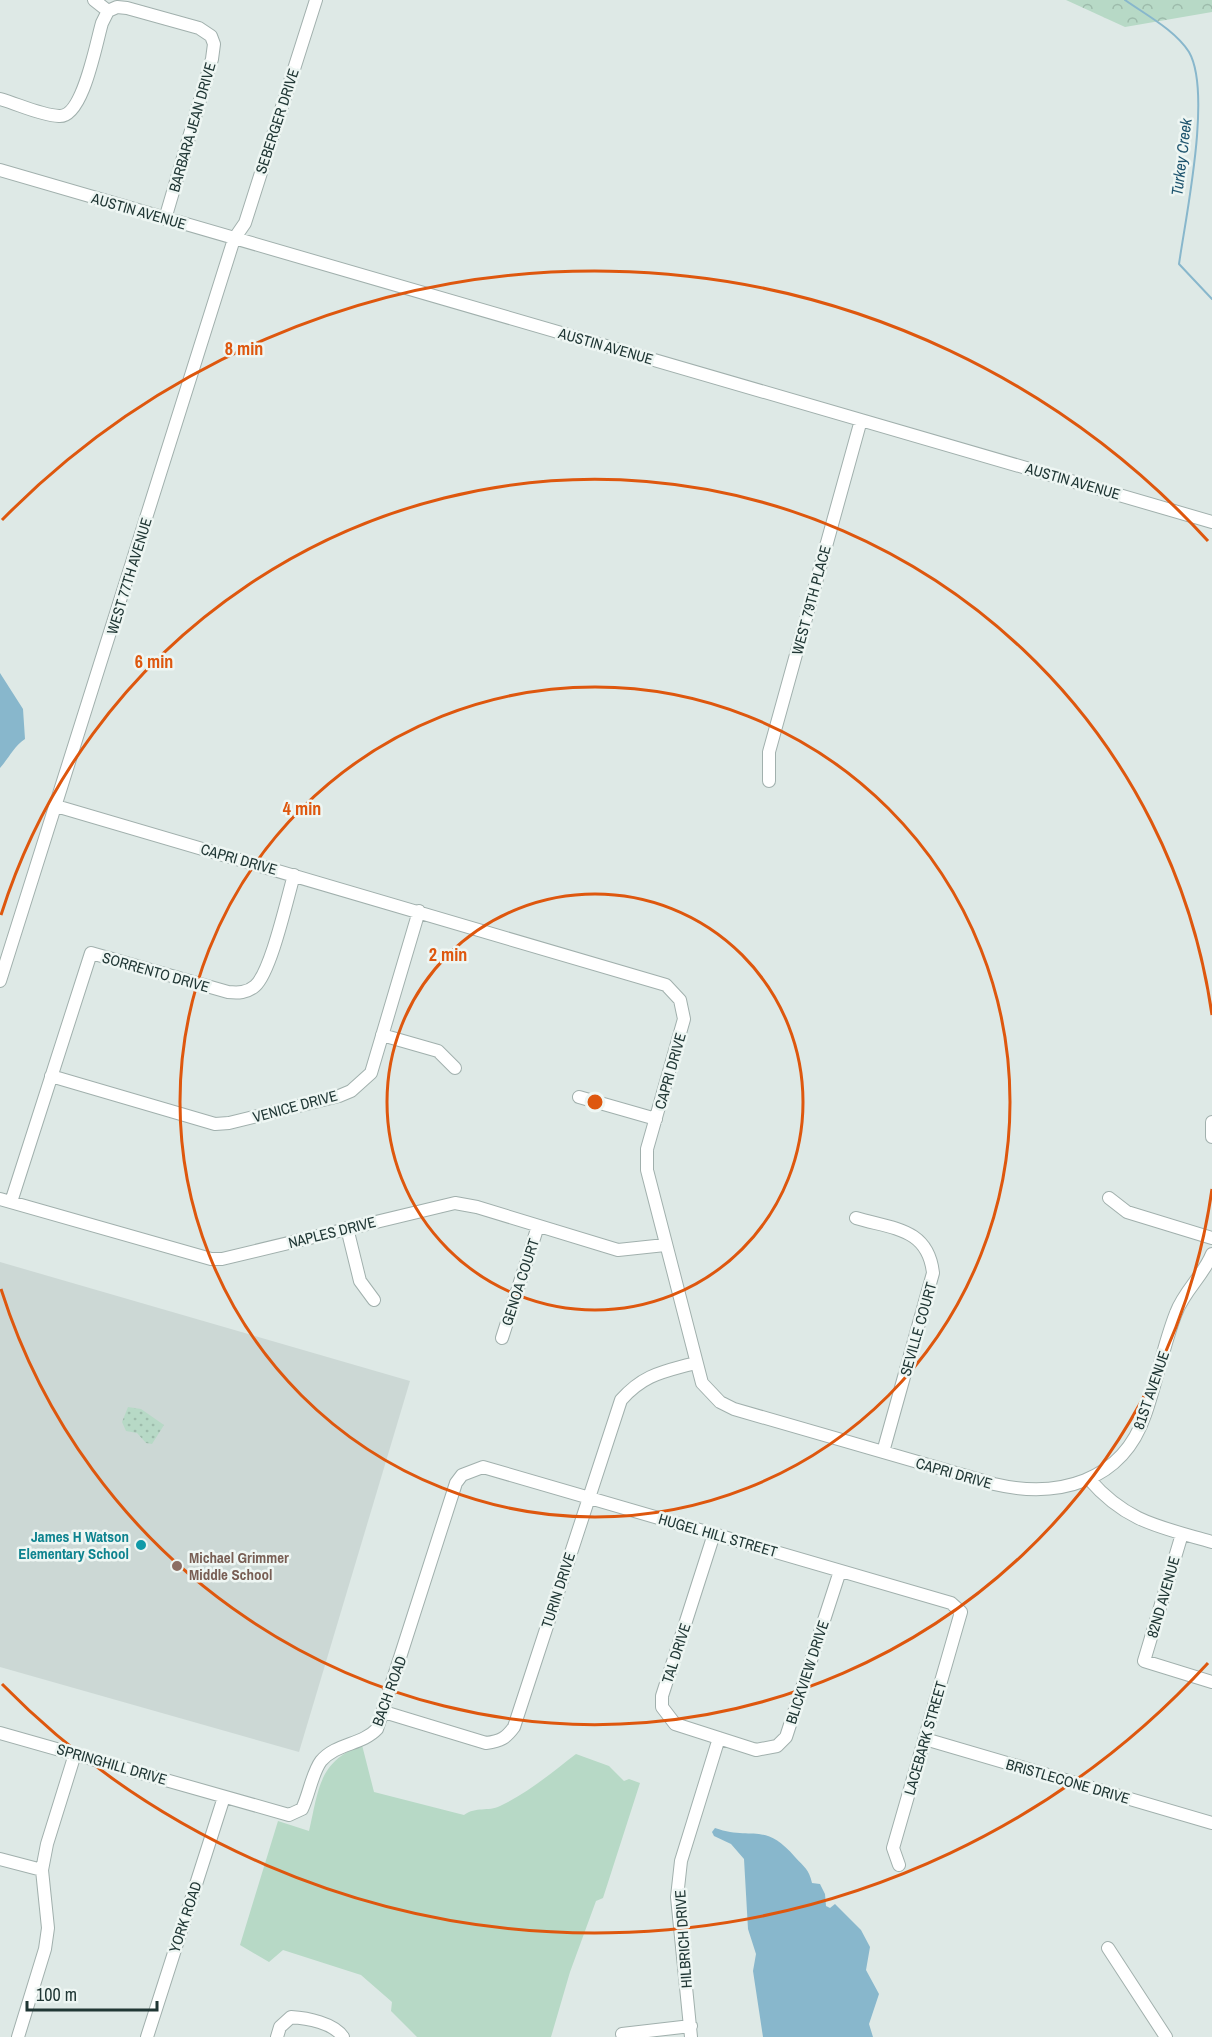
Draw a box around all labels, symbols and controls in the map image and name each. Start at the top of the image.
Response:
street label: BARBARA JEAN DRIVE [163,60,221,194]
street label: SEBERGER DRIVE [250,66,304,176]
water label: Turkey Creek [1165,117,1197,197]
street label: AUSTIN AVENUE [88,187,189,235]
street label: AUSTIN AVENUE [555,322,656,370]
text: 8 min [225,336,263,361]
street label: AUSTIN AVENUE [1022,457,1123,505]
street label: WEST 77TH AVENUE [101,515,157,637]
street label: WEST 79TH PLACE [786,543,836,657]
text: 6 min [135,649,173,674]
text: 4 min [283,796,321,821]
street label: CAPRI DRIVE [198,838,280,880]
text: 2 min [429,942,467,967]
street label: SORRENTO DRIVE [100,947,212,997]
street label: CAPRI DRIVE [649,1030,691,1112]
street label: VENICE DRIVE [250,1085,340,1127]
centre of rings [585,1092,605,1112]
street label: NAPLES DRIVE [286,1211,378,1253]
street label: GENOA COURT [496,1235,544,1328]
street label: SEVILLE COURT [895,1279,942,1378]
street label: 81ST AVENUE [1128,1348,1174,1432]
street label: CAPRI DRIVE [913,1452,995,1494]
street label: HUGEL HILL STREET [656,1508,780,1562]
place label: James H Watson Elementary School [18,1526,129,1564]
marker: James H Watson Elementary School [134,1538,148,1552]
place label: Michael Grimmer Middle School [189,1547,289,1585]
street label: TURIN DRIVE [536,1549,580,1631]
street label: 82ND AVENUE [1141,1554,1185,1640]
marker: Michael Grimmer Middle School [170,1559,184,1573]
street label: BLICKVIEW DRIVE [780,1617,834,1727]
street label: TAL DRIVE [656,1620,696,1686]
street label: BACH ROAD [367,1653,411,1729]
street label: LACEBARK STREET [899,1678,951,1797]
street label: SPRINGHILL DRIVE [54,1738,170,1790]
street label: BRISTLECONE DRIVE [1004,1753,1132,1809]
street label: YORK ROAD [164,1879,206,1955]
street label: HILBRICH DRIVE [669,1889,697,1989]
scale bar [27,1974,158,2012]
text: 100 m [36,1982,77,2007]

